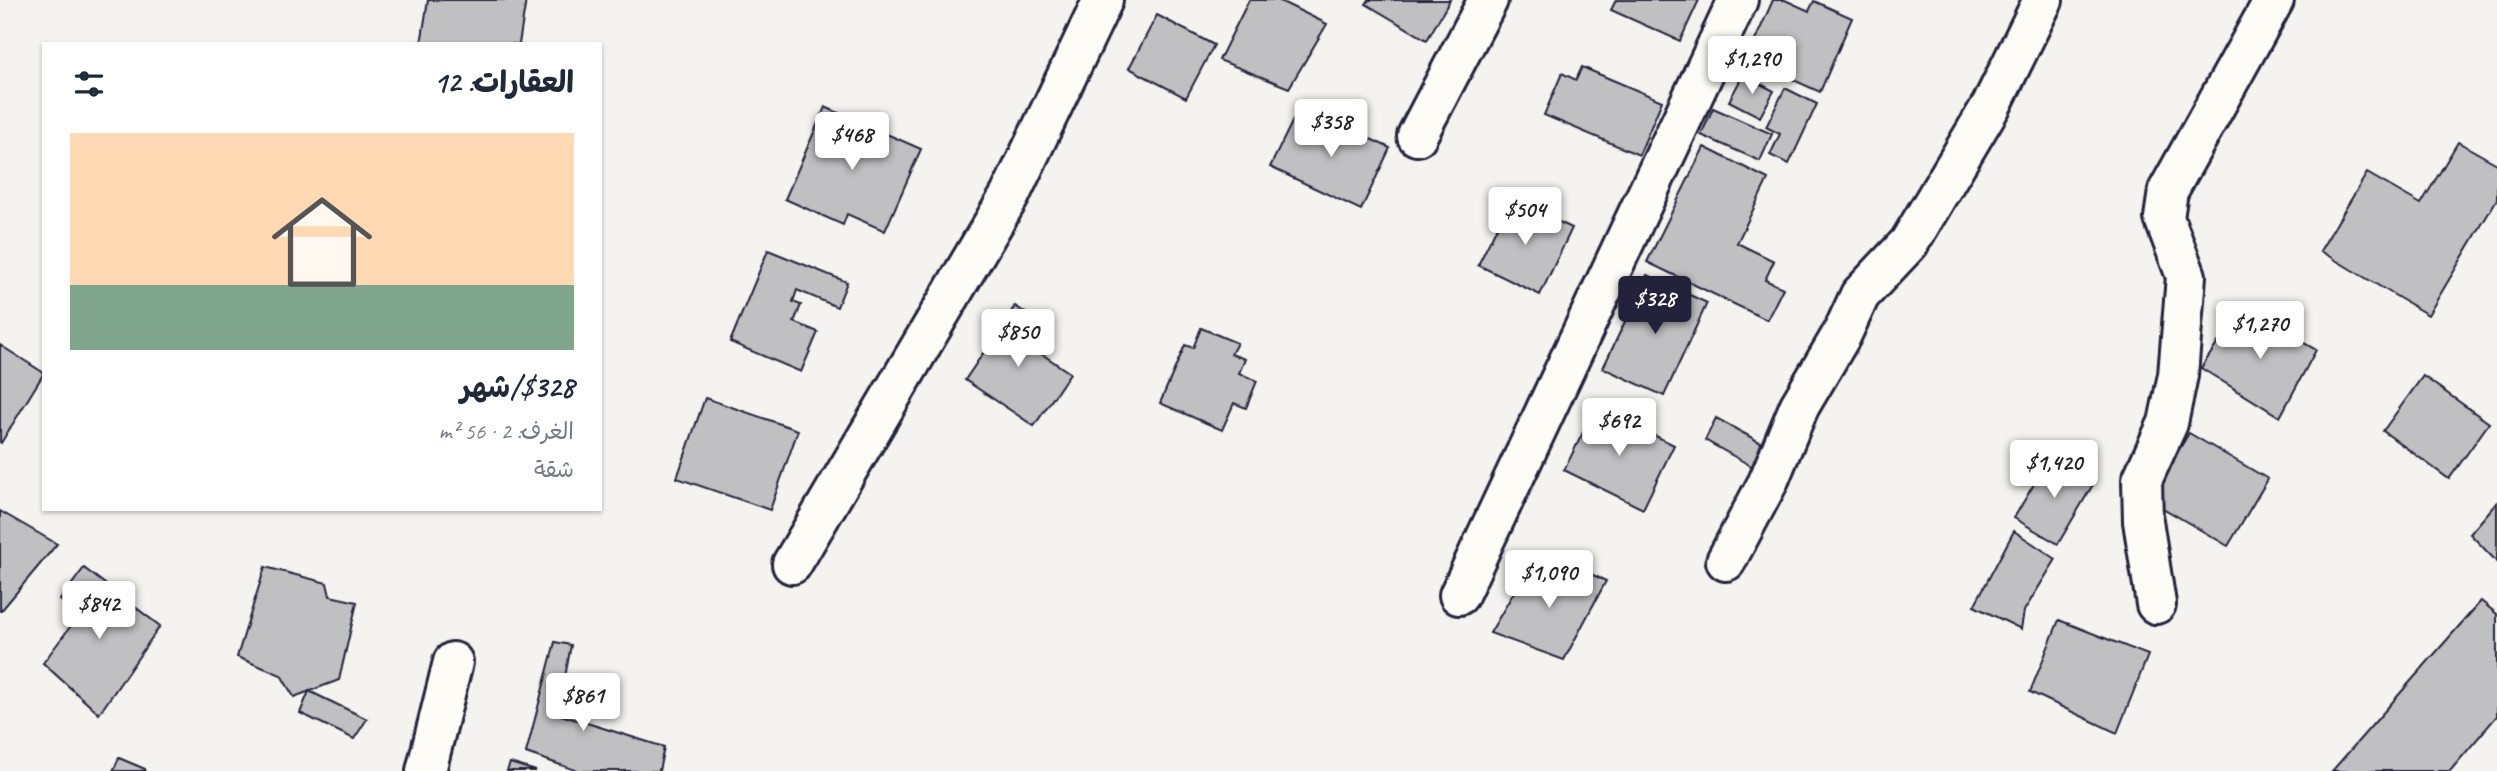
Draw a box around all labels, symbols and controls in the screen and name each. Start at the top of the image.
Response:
pin: $1,290 [1695,36,1809,96]
text: $1,290 [1724,44,1780,73]
text: العقارات: 12 [433,63,574,101]
icon: filters [70,65,108,103]
pin: $358 [1290,100,1372,159]
text: $358 [1310,107,1352,136]
pin: $468 [811,113,893,172]
text: $468 [831,120,873,149]
icon: home [259,179,385,305]
pin: $504 [1484,188,1566,247]
text: $504 [1504,195,1546,224]
pin: $328 [1614,276,1696,336]
text: $328 [1634,284,1676,313]
pin: $1,270 [2203,302,2317,361]
text: $1,270 [2232,309,2288,338]
pin: $850 [977,310,1059,369]
text: $850 [997,317,1039,346]
text: $328/شهر [460,368,574,406]
pin: $692 [1578,398,1660,458]
text: $692 [1598,406,1640,435]
text: الغرف: 2 · 56 m² [439,417,574,446]
pin: $1,420 [1997,440,2111,500]
text: $1,420 [2026,448,2082,477]
text: شقة [534,455,574,484]
pin: $1,090 [1492,550,1606,610]
text: $1,090 [1521,558,1577,587]
pin: $842 [58,582,140,641]
text: $842 [78,589,120,618]
pin: $861 [542,674,624,733]
text: $861 [562,681,604,710]

